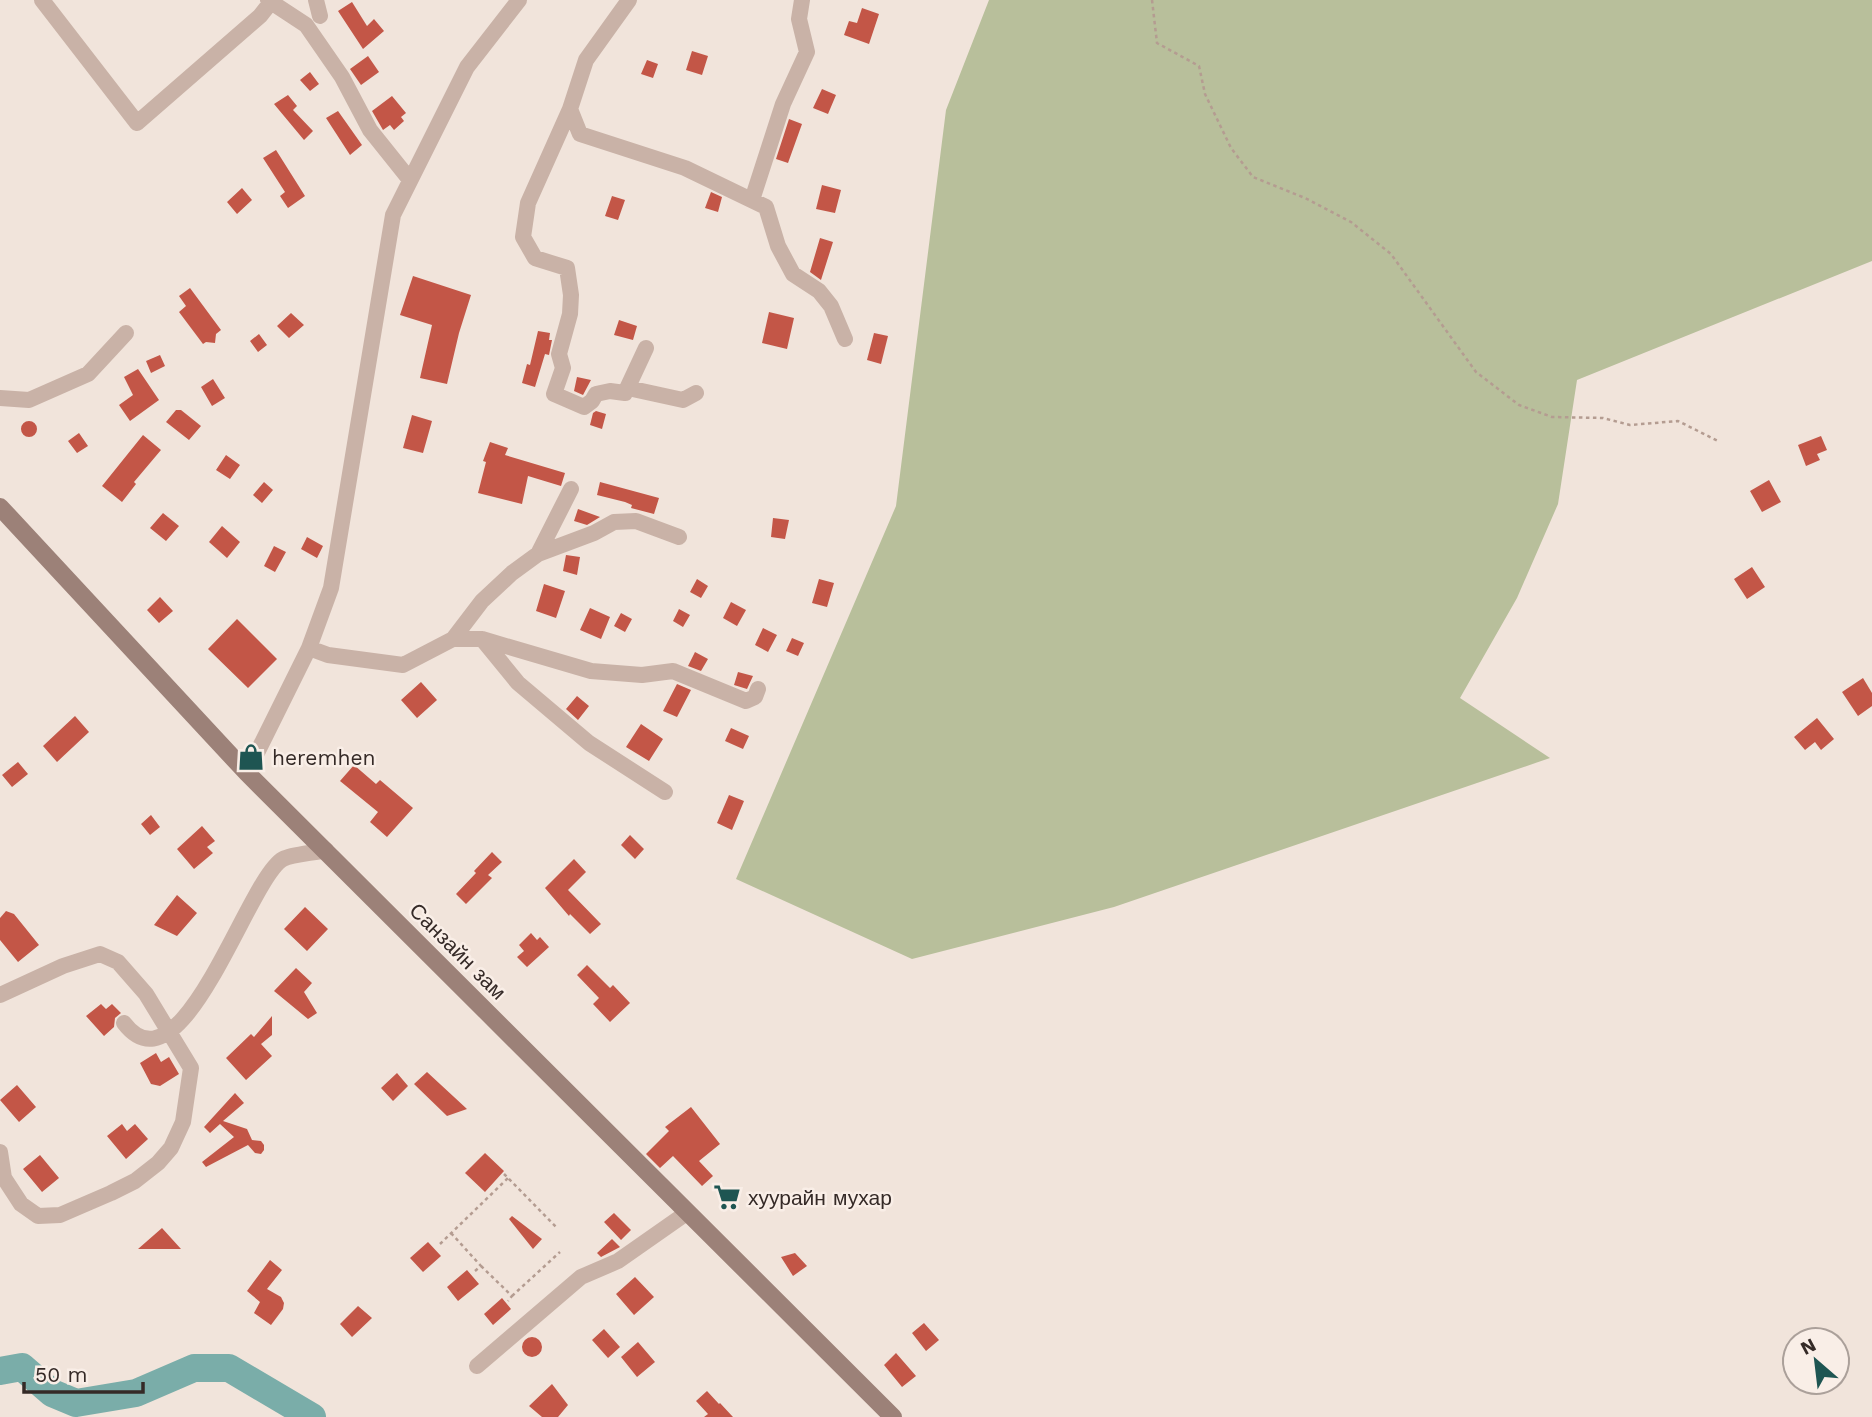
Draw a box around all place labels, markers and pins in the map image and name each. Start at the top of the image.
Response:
shop icon: heremhen [236,742,266,772]
place label: heremhen [272,745,376,770]
supermarket icon: хуурайн мухар [712,1182,742,1212]
place label: хуурайн мухар [748,1185,892,1210]

